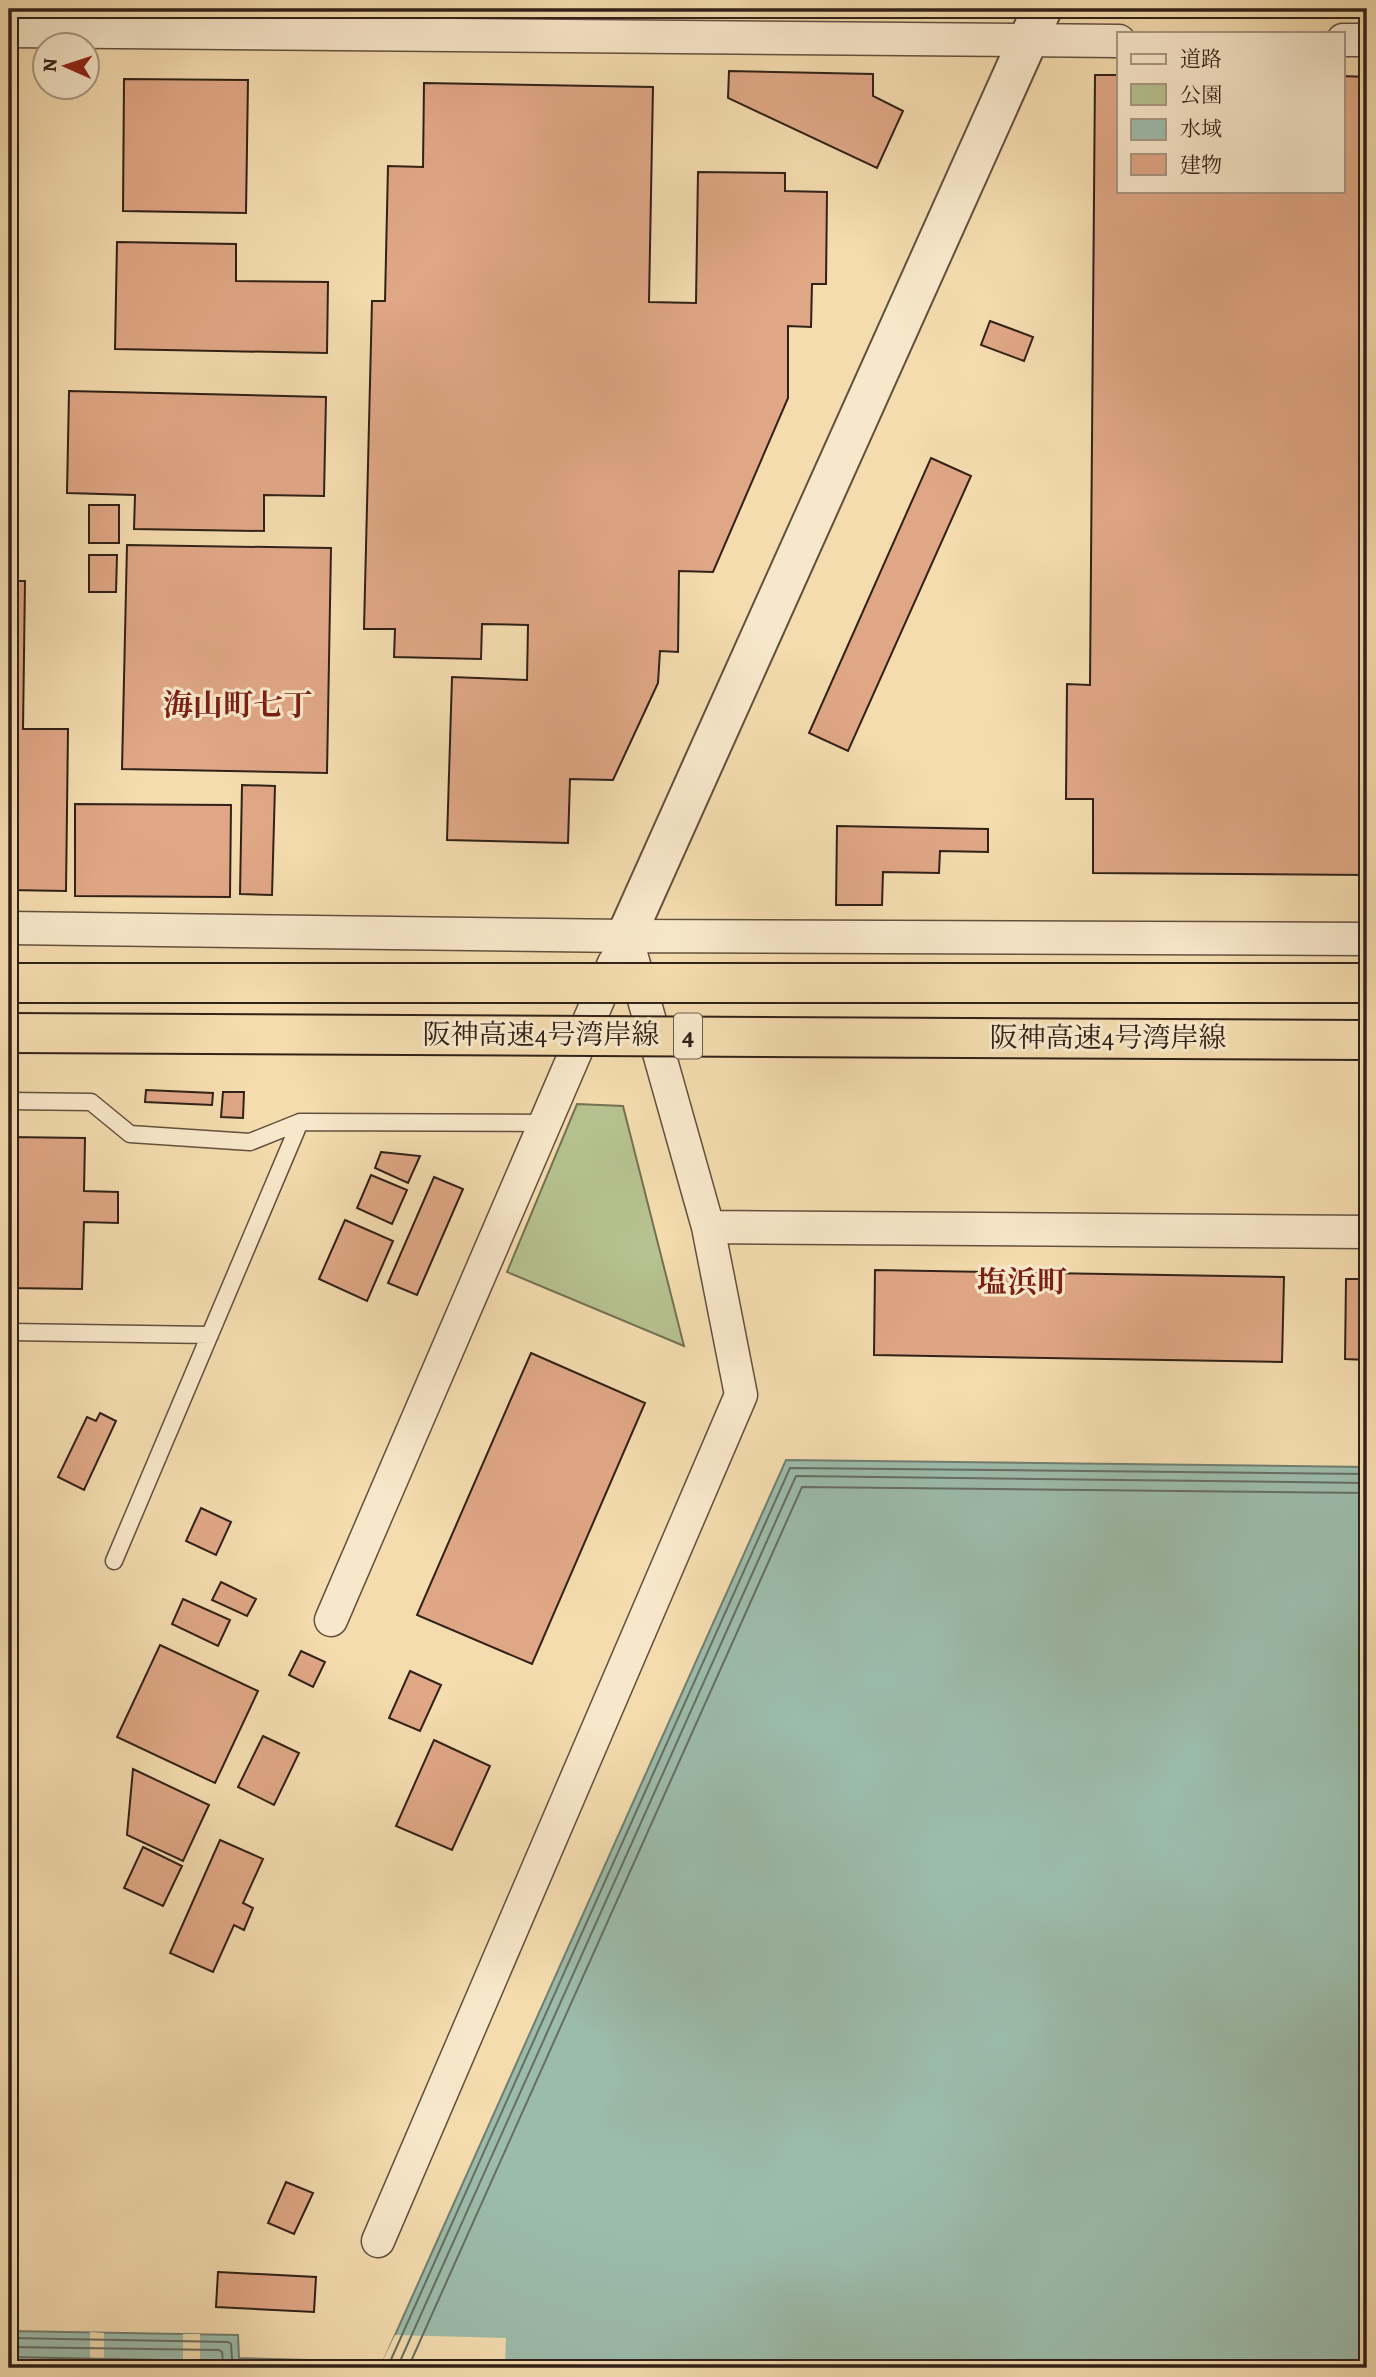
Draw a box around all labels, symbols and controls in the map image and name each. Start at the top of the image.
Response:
north arrow [32,32,102,102]
legend [1117,32,1344,192]
text: 道路 [1180,45,1222,73]
text: N [37,57,63,73]
text: 公園 [1180,81,1222,109]
text: 水域 [1180,115,1222,143]
text: 建物 [1180,151,1222,179]
district label: 海山町七丁 [163,685,313,725]
road number: 4 [674,1014,702,1058]
street label: 阪神高速4号湾岸線 [423,1016,659,1054]
street label: 阪神高速4号湾岸線 [990,1019,1226,1057]
district label: 塩浜町 [977,1262,1067,1302]

